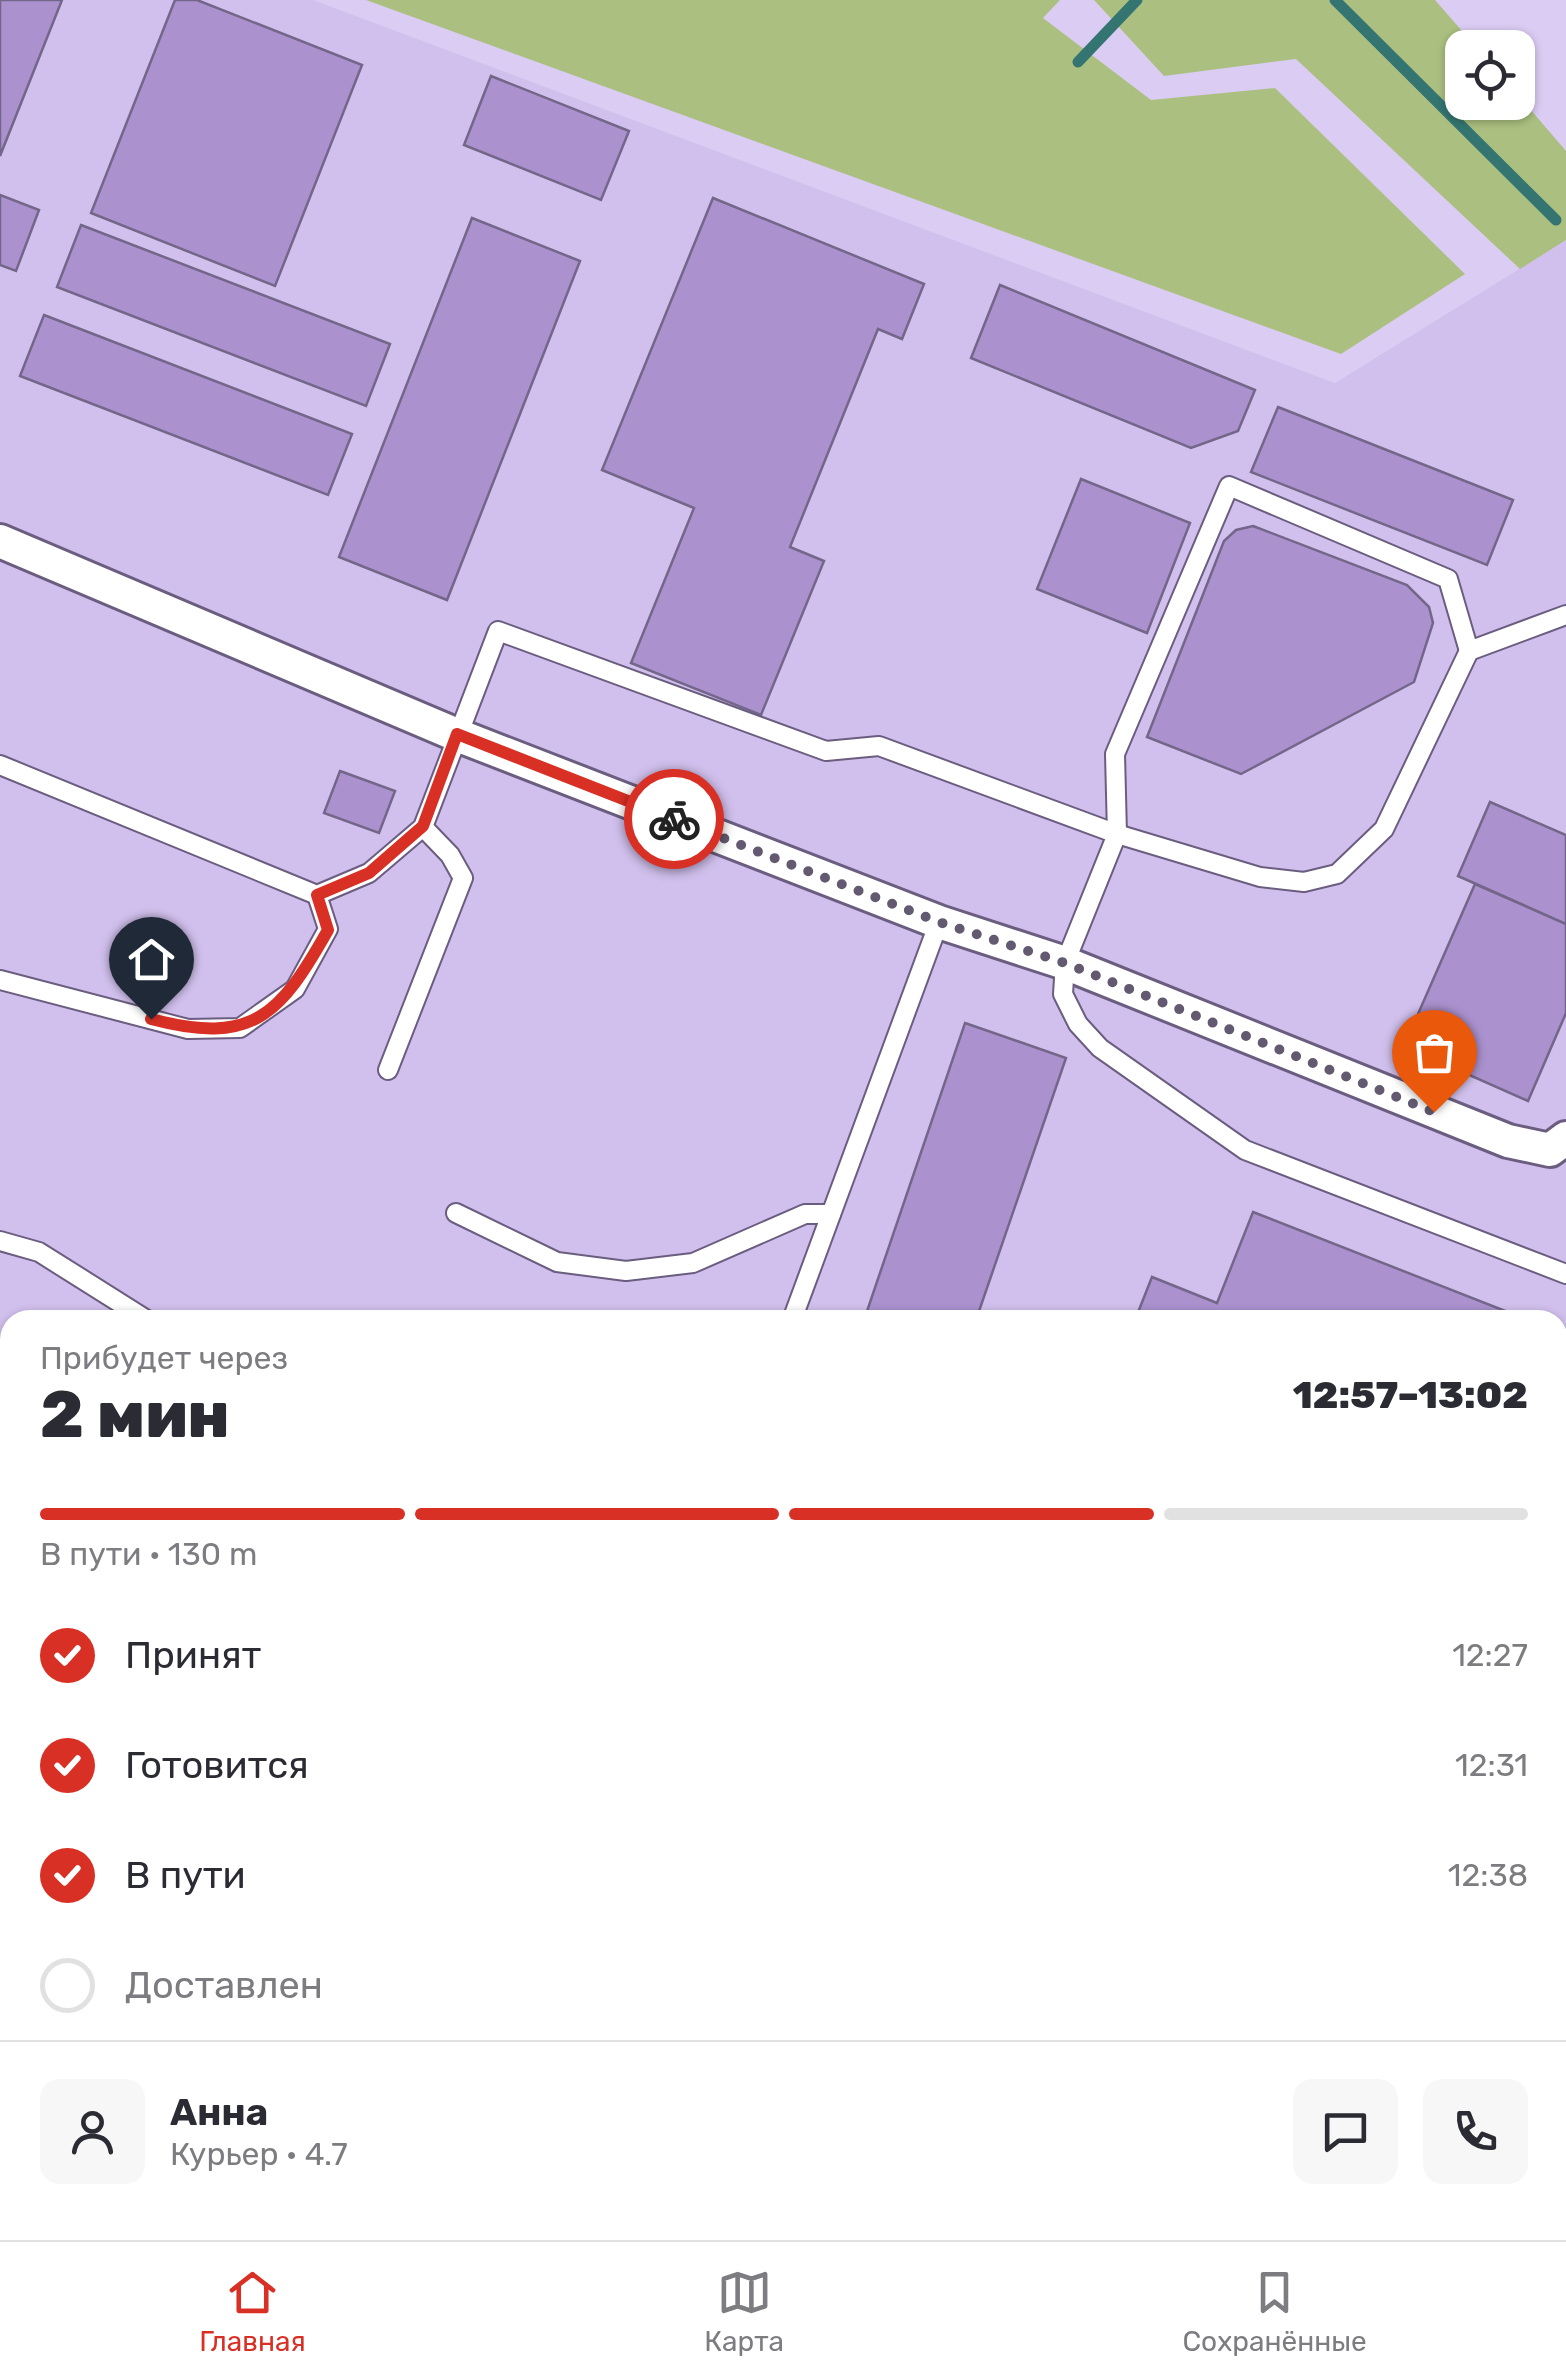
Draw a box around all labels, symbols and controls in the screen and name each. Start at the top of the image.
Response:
map controls [1445,30,1535,120]
button: locate [1445,30,1535,120]
courier [624,769,724,869]
icon: bike [647,792,702,847]
pin [109,917,194,1020]
icon: home [124,932,179,987]
pin [1392,1010,1477,1113]
icon: bag [1407,1025,1462,1080]
text: Прибудет через [40,1339,288,1377]
text: 12:57–13:02 [1293,1372,1528,1418]
text: 2 мин [40,1376,230,1453]
text: В пути · 130 m [40,1535,257,1573]
icon: check [40,1628,95,1683]
text: Принят [125,1632,261,1678]
text: 12:27 [1452,1636,1528,1674]
icon: check [40,1738,95,1793]
text: Готовится [125,1742,309,1788]
text: 12:31 [1455,1746,1528,1784]
icon: check [40,1848,95,1903]
text: В пути [125,1852,246,1898]
text: 12:38 [1448,1856,1528,1894]
text: Доставлен [125,1962,323,2008]
button: person [40,2079,145,2184]
button: chat [1293,2079,1398,2184]
button: phone [1423,2079,1528,2184]
text: Анна [170,2089,268,2135]
text: Курьер · 4.7 [170,2135,348,2173]
tab: Главная [199,2265,306,2358]
tab: Карта [704,2265,784,2358]
tab: Сохранённые [1182,2265,1367,2358]

